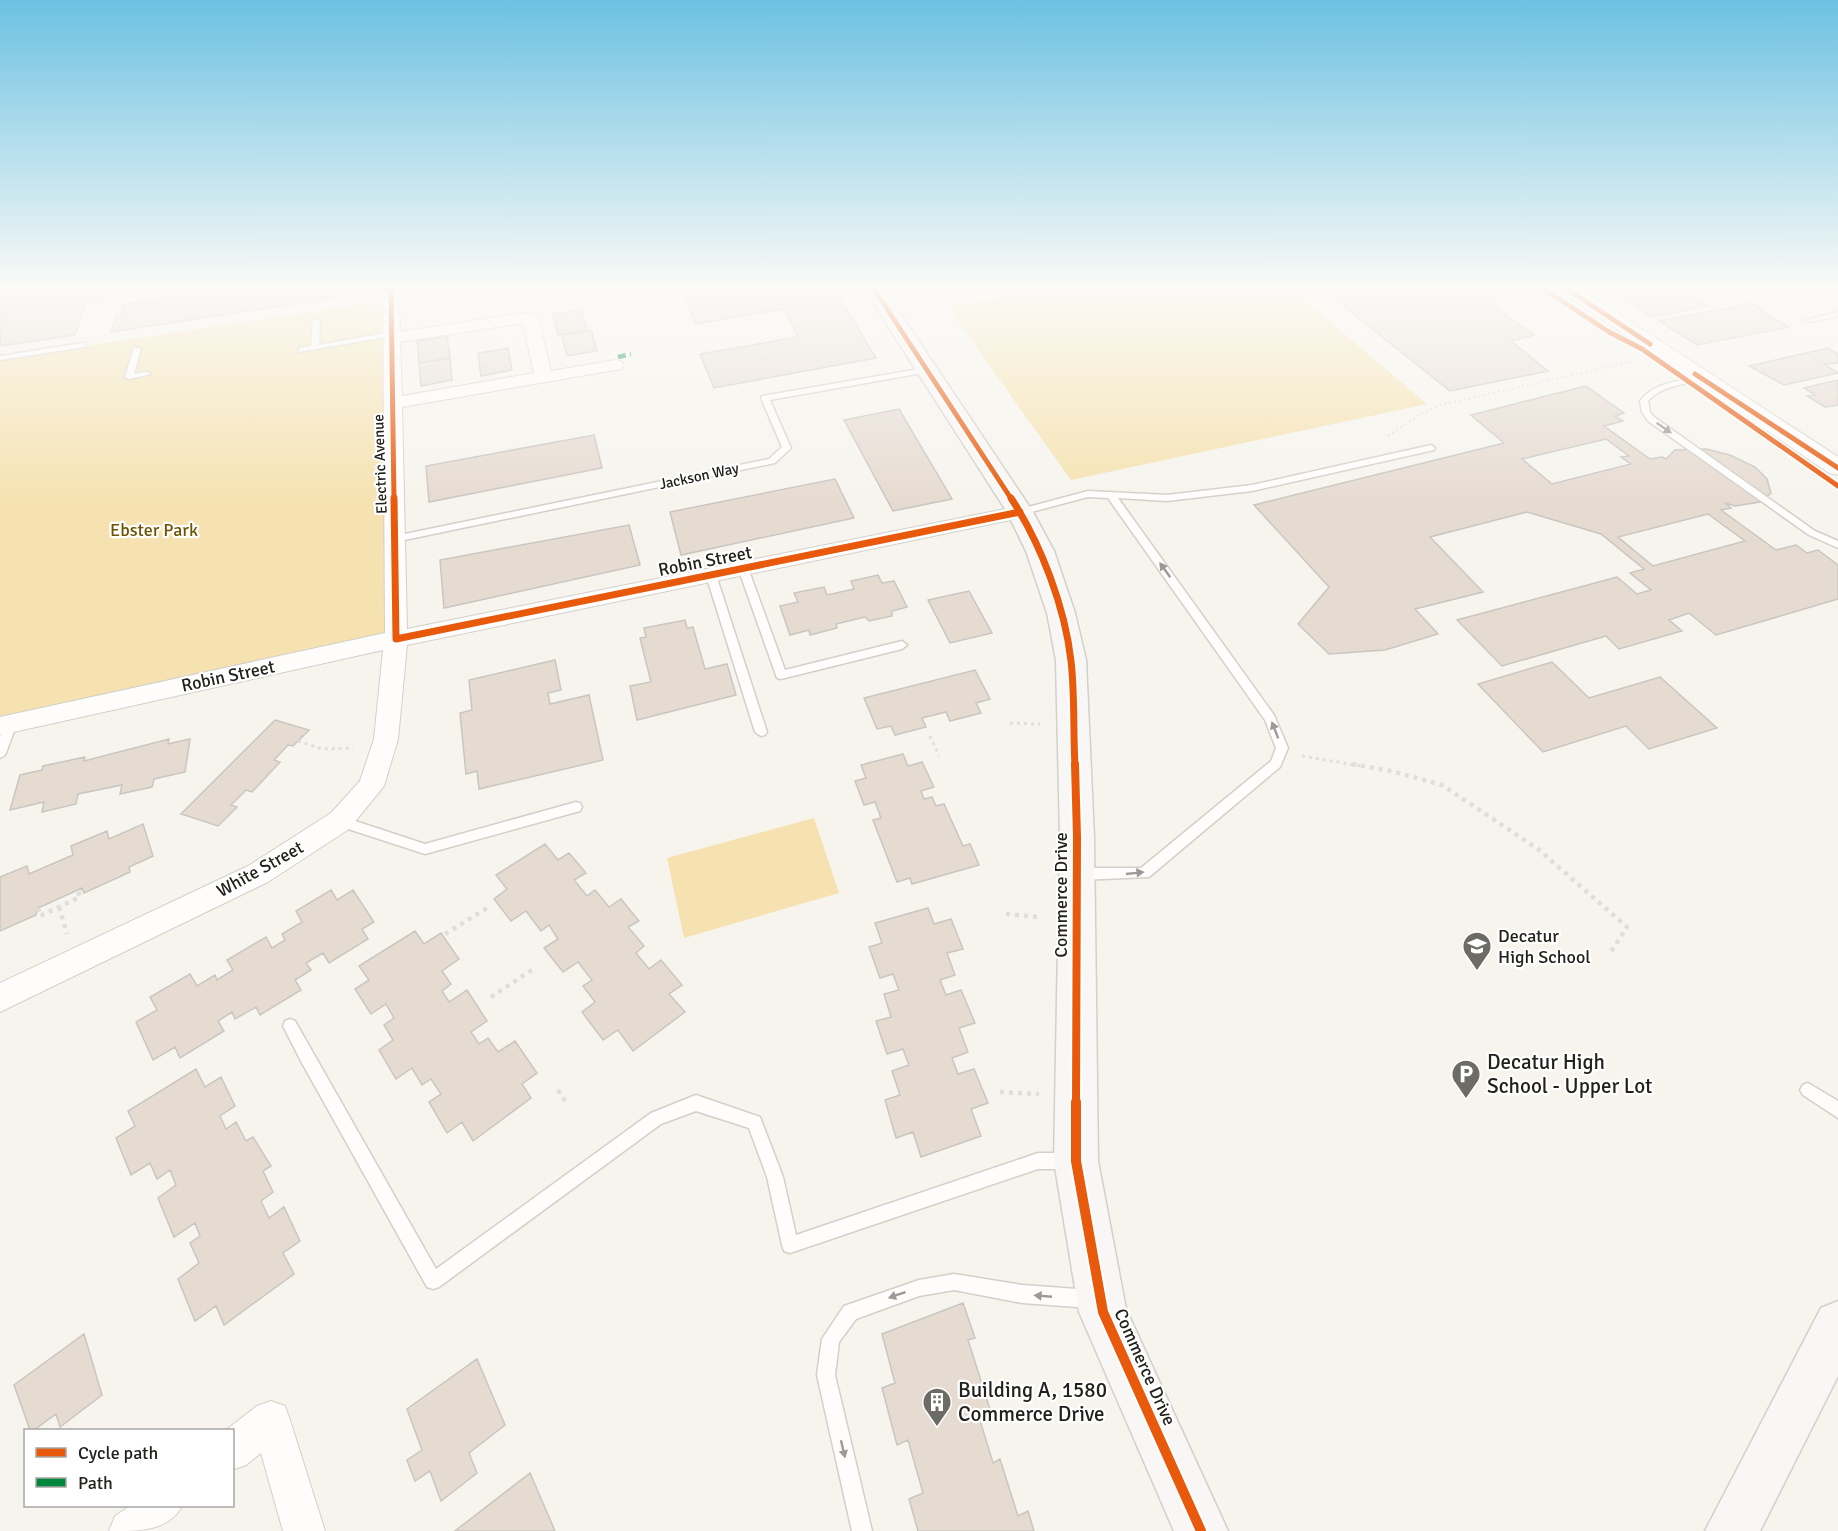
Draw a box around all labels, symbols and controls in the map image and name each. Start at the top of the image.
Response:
street label: Electric Avenue [369,414,391,514]
one-way arrow [1656,422,1672,433]
street label: Jackson Way [658,459,740,493]
park label: Ebster Park [110,519,198,541]
street label: Robin Street [656,541,754,581]
one-way arrow [1159,563,1171,578]
street label: Robin Street [179,655,277,697]
one-way arrow [1270,721,1280,739]
street label: Commerce Drive [1050,832,1072,958]
street label: White Street [213,836,307,902]
one-way arrow [1126,868,1145,878]
place label: Decatur High School [1498,925,1591,968]
school or university icon: Decatur High School [1461,930,1493,972]
place label: Decatur High School - Upper Lot [1487,1049,1652,1099]
parking icon: Decatur High School - Upper Lot [1450,1058,1482,1100]
one-way arrow [888,1291,906,1301]
one-way arrow [1033,1291,1052,1301]
street label: Commerce Drive [1109,1305,1181,1429]
place label: Building A, 1580 Commerce Drive [958,1377,1107,1427]
building icon: Building A, 1580 Commerce Drive [921,1386,953,1428]
legend [24,1429,234,1507]
one-way arrow [838,1439,848,1458]
text: Cycle path [78,1442,158,1464]
text: Path [78,1472,113,1494]

